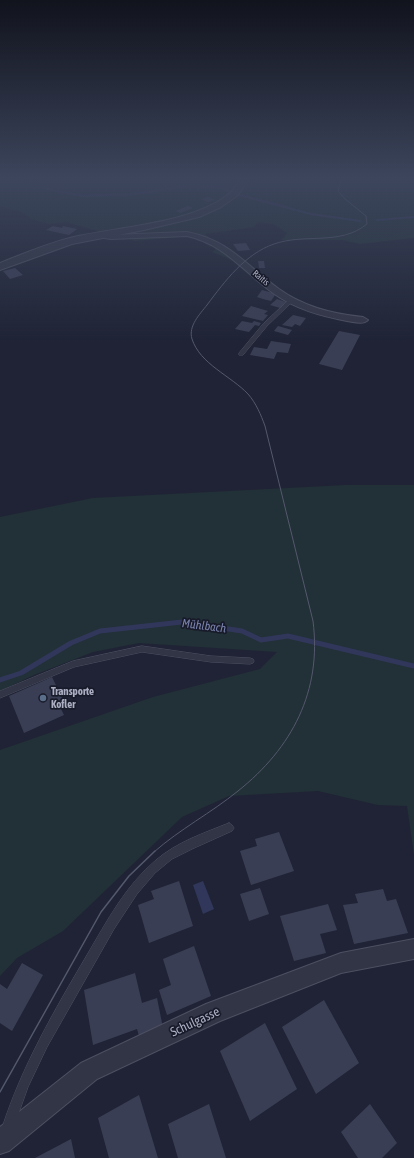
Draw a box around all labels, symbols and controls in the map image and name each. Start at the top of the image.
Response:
street label: Raitis [250,268,272,288]
water label: Mühlbach [181,616,227,636]
place label: Transporte Kofler [51,685,94,711]
marker: Transporte Kofler [38,693,48,703]
street label: Schulgasse [168,1004,222,1040]

